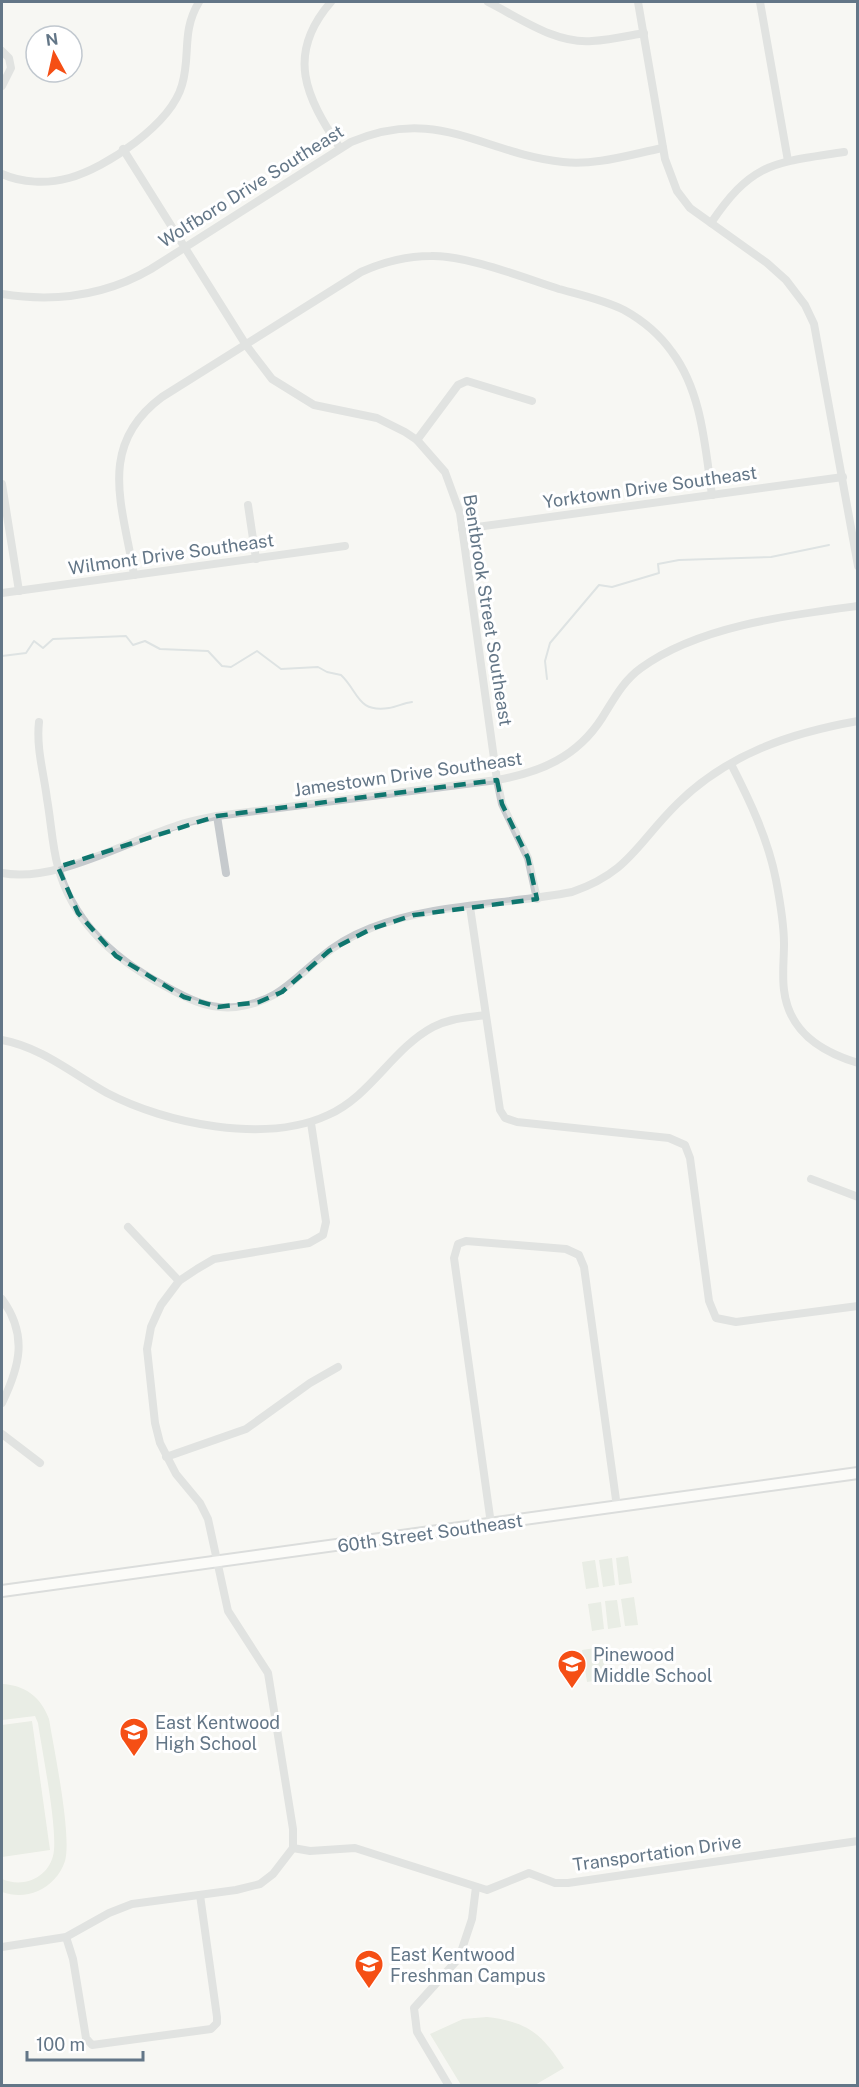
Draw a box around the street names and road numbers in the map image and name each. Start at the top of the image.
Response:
street label: Wolfboro Drive Southeast [155,120,347,252]
street label: Yorktown Drive Southeast [542,462,758,512]
street label: Bentbrook Street Southeast [459,492,517,728]
street label: Wilmont Drive Southeast [67,529,275,579]
street label: Jamestown Drive Southeast [292,748,524,800]
street label: 60th Street Southeast [336,1510,524,1556]
street label: Transportation Drive [571,1831,743,1875]

